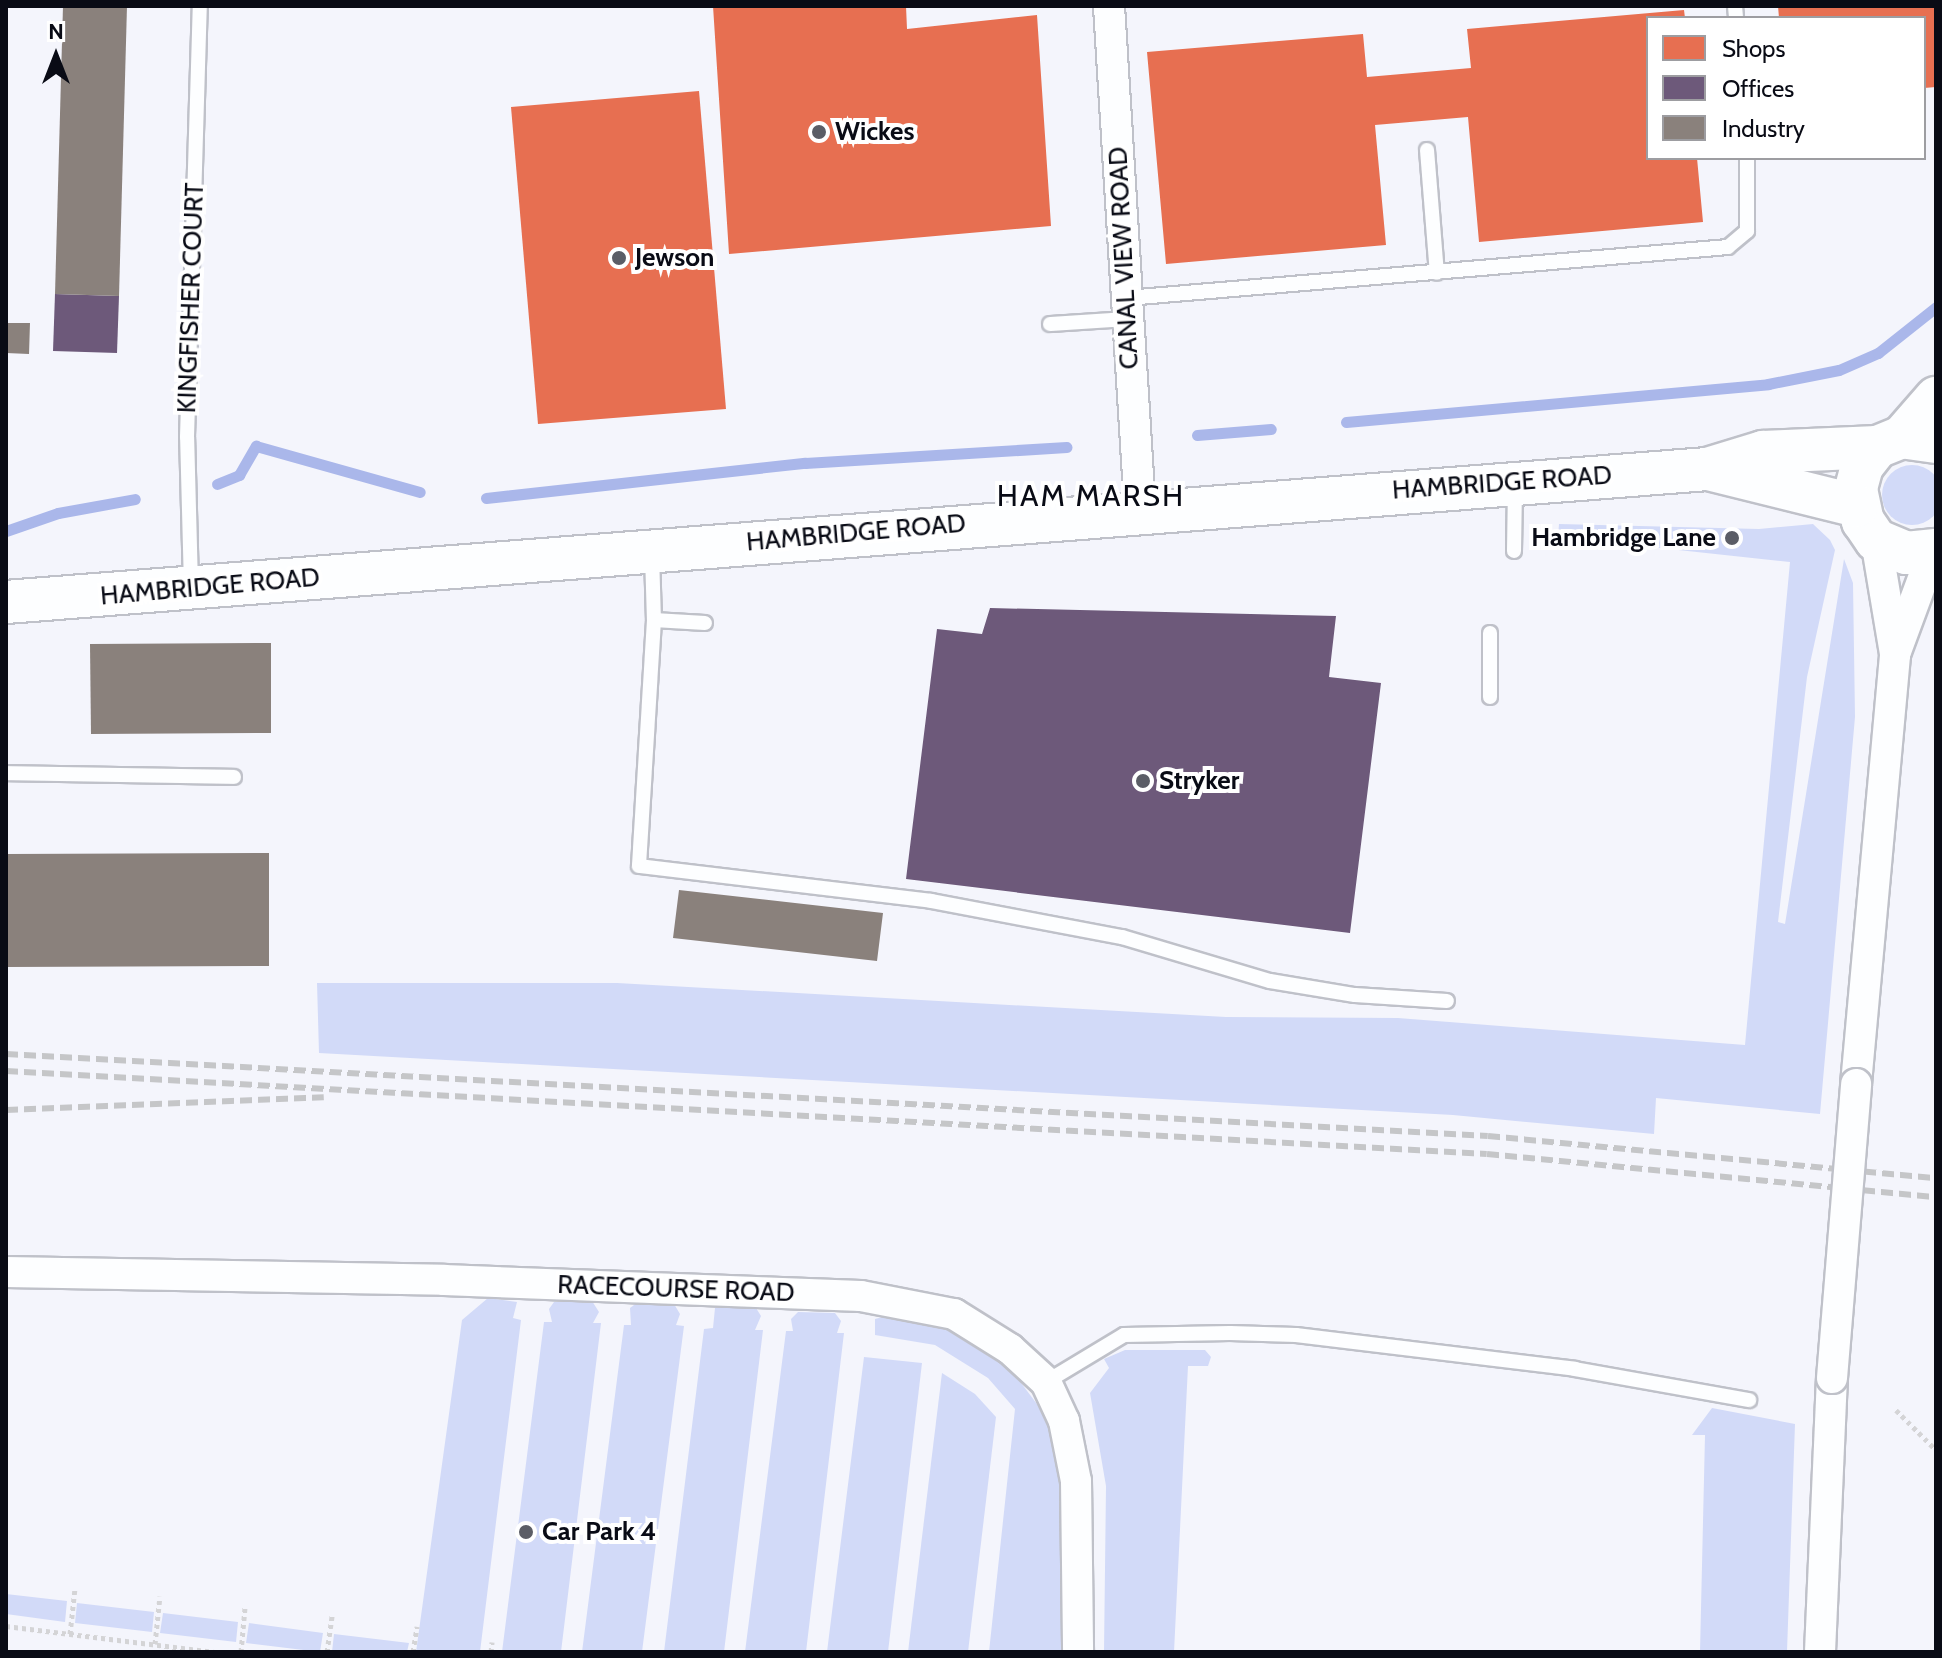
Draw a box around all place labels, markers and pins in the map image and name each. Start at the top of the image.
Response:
place label: Wickes [835,116,914,148]
marker: Wickes [810,123,828,141]
place label: Jewson [635,242,714,274]
marker: Jewson [610,249,628,267]
place label: Hambridge Lane [1531,522,1716,554]
marker: Hambridge Lane [1723,529,1741,547]
place label: Stryker [1159,765,1239,797]
marker: Stryker [1134,772,1152,790]
place label: Car Park 4 [542,1516,657,1548]
marker: Car Park 4 [517,1523,535,1541]

